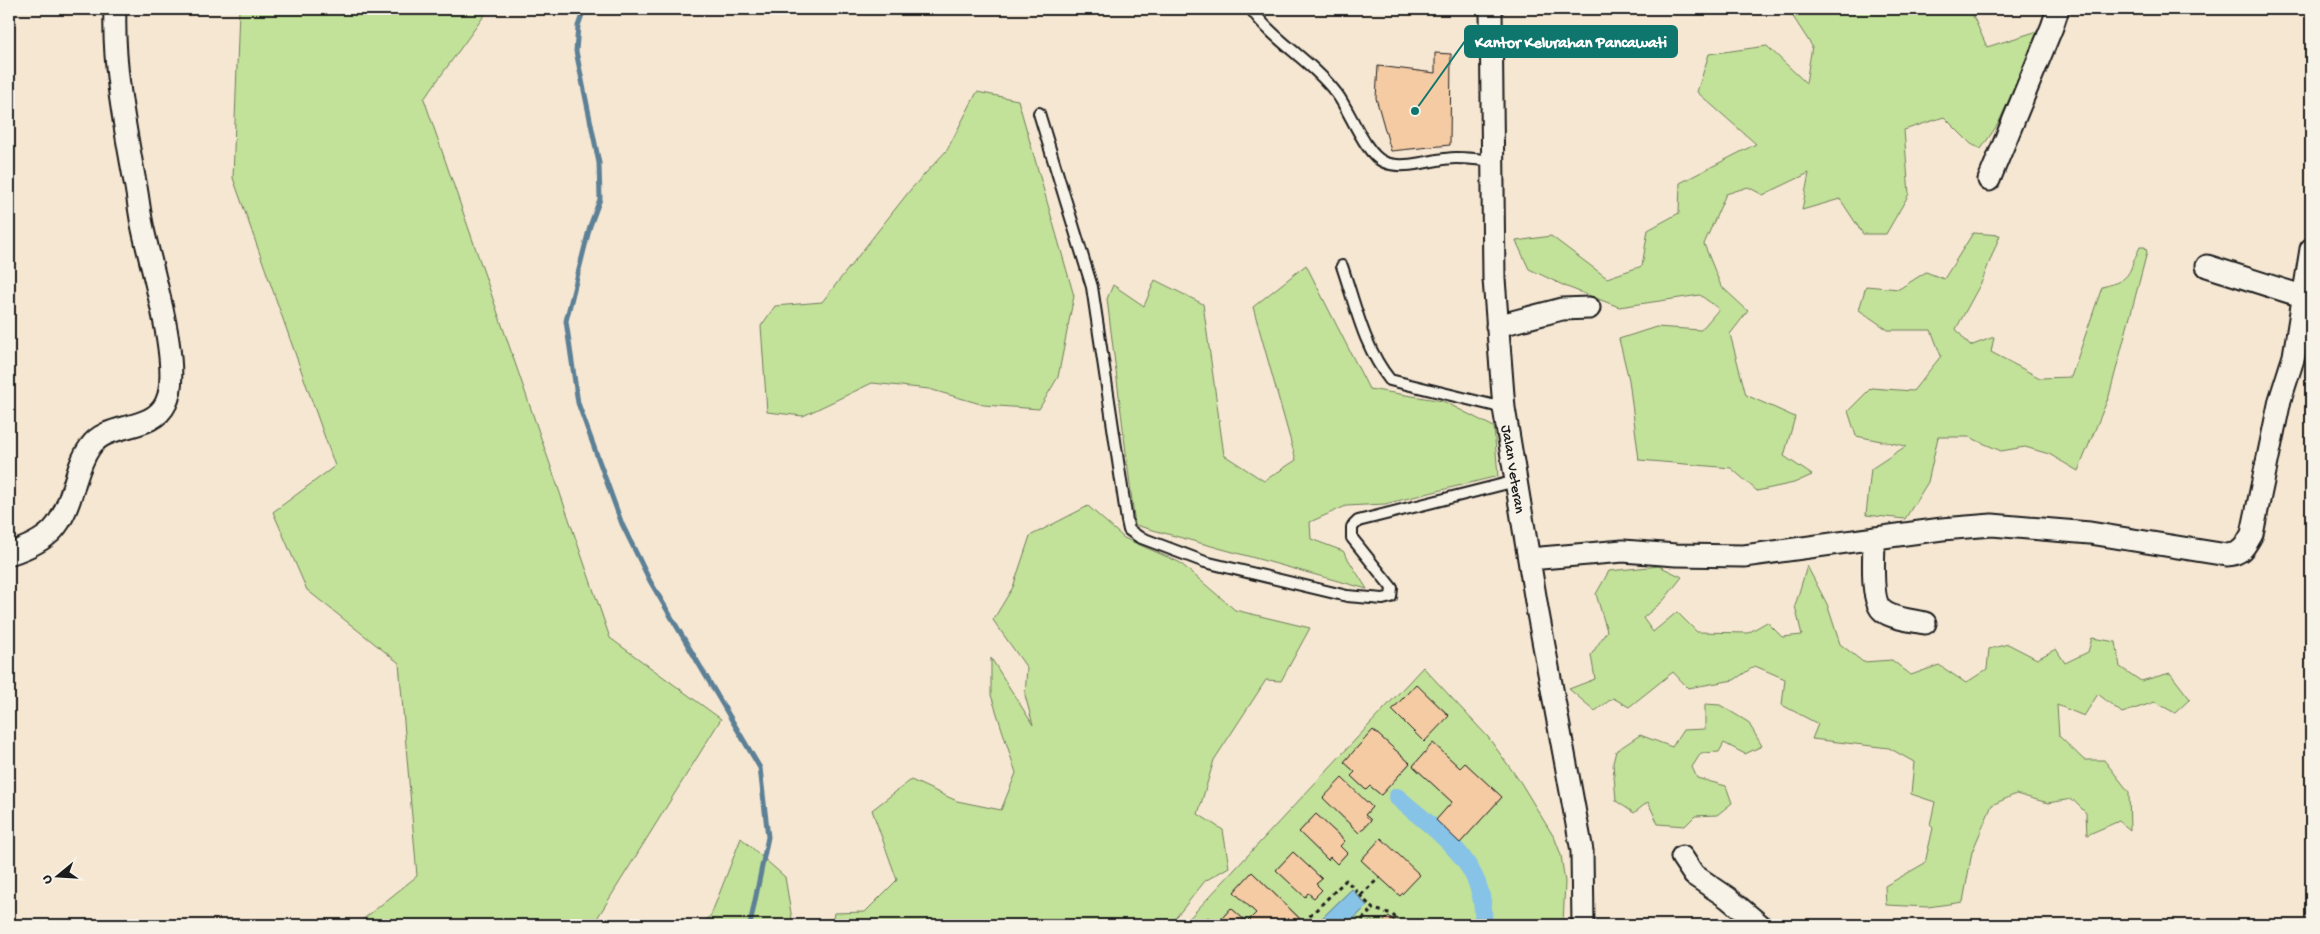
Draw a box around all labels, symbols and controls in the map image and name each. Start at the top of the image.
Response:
callout: Kantor Kelurahan Pancawati [1465,26,1677,57]
text: Kantor Kelurahan Pancawati [1474,35,1668,54]
street label: Jalan Veteran [1496,424,1528,515]
north arrow [32,852,82,902]
text: U [39,873,57,886]

